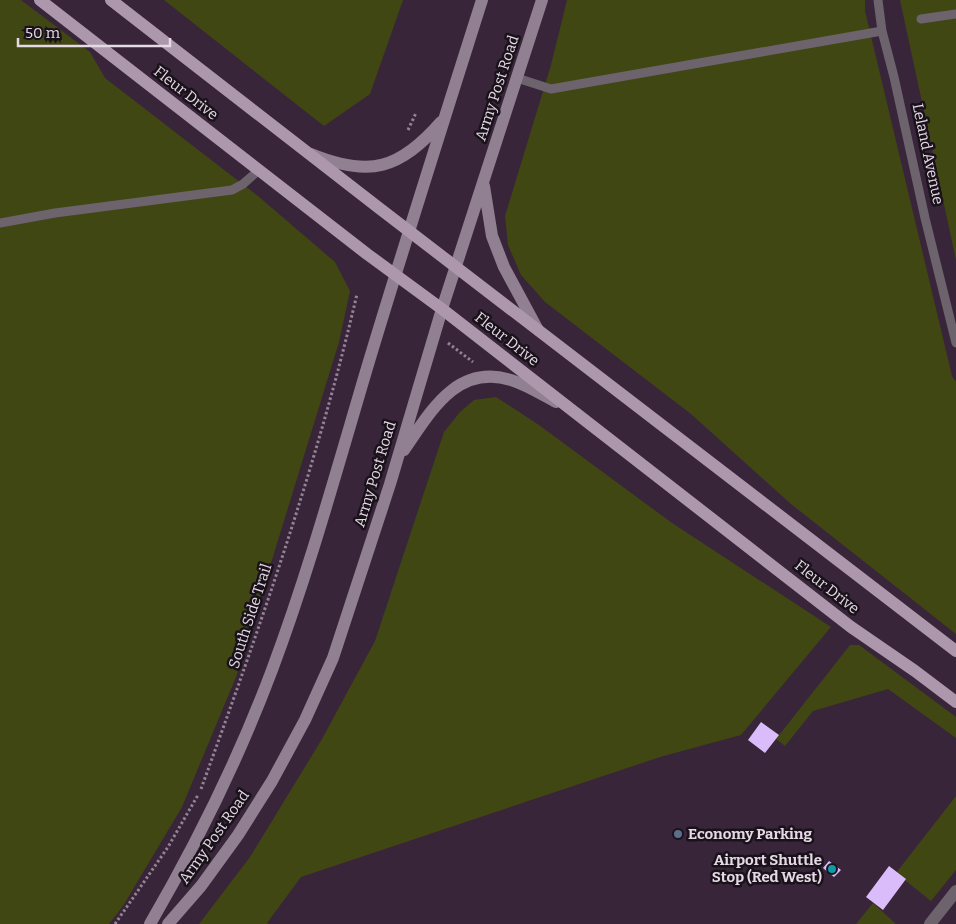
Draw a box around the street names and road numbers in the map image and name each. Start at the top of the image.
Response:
street label: Army Post Road [471,33,523,143]
street label: Fleur Drive [150,62,222,124]
street label: Leland Avenue [909,102,947,206]
street label: Fleur Drive [471,308,543,370]
street label: Army Post Road [350,419,400,529]
street label: Fleur Drive [791,556,863,618]
street label: South Side Trail [225,561,275,671]
street label: Army Post Road [175,787,253,887]

